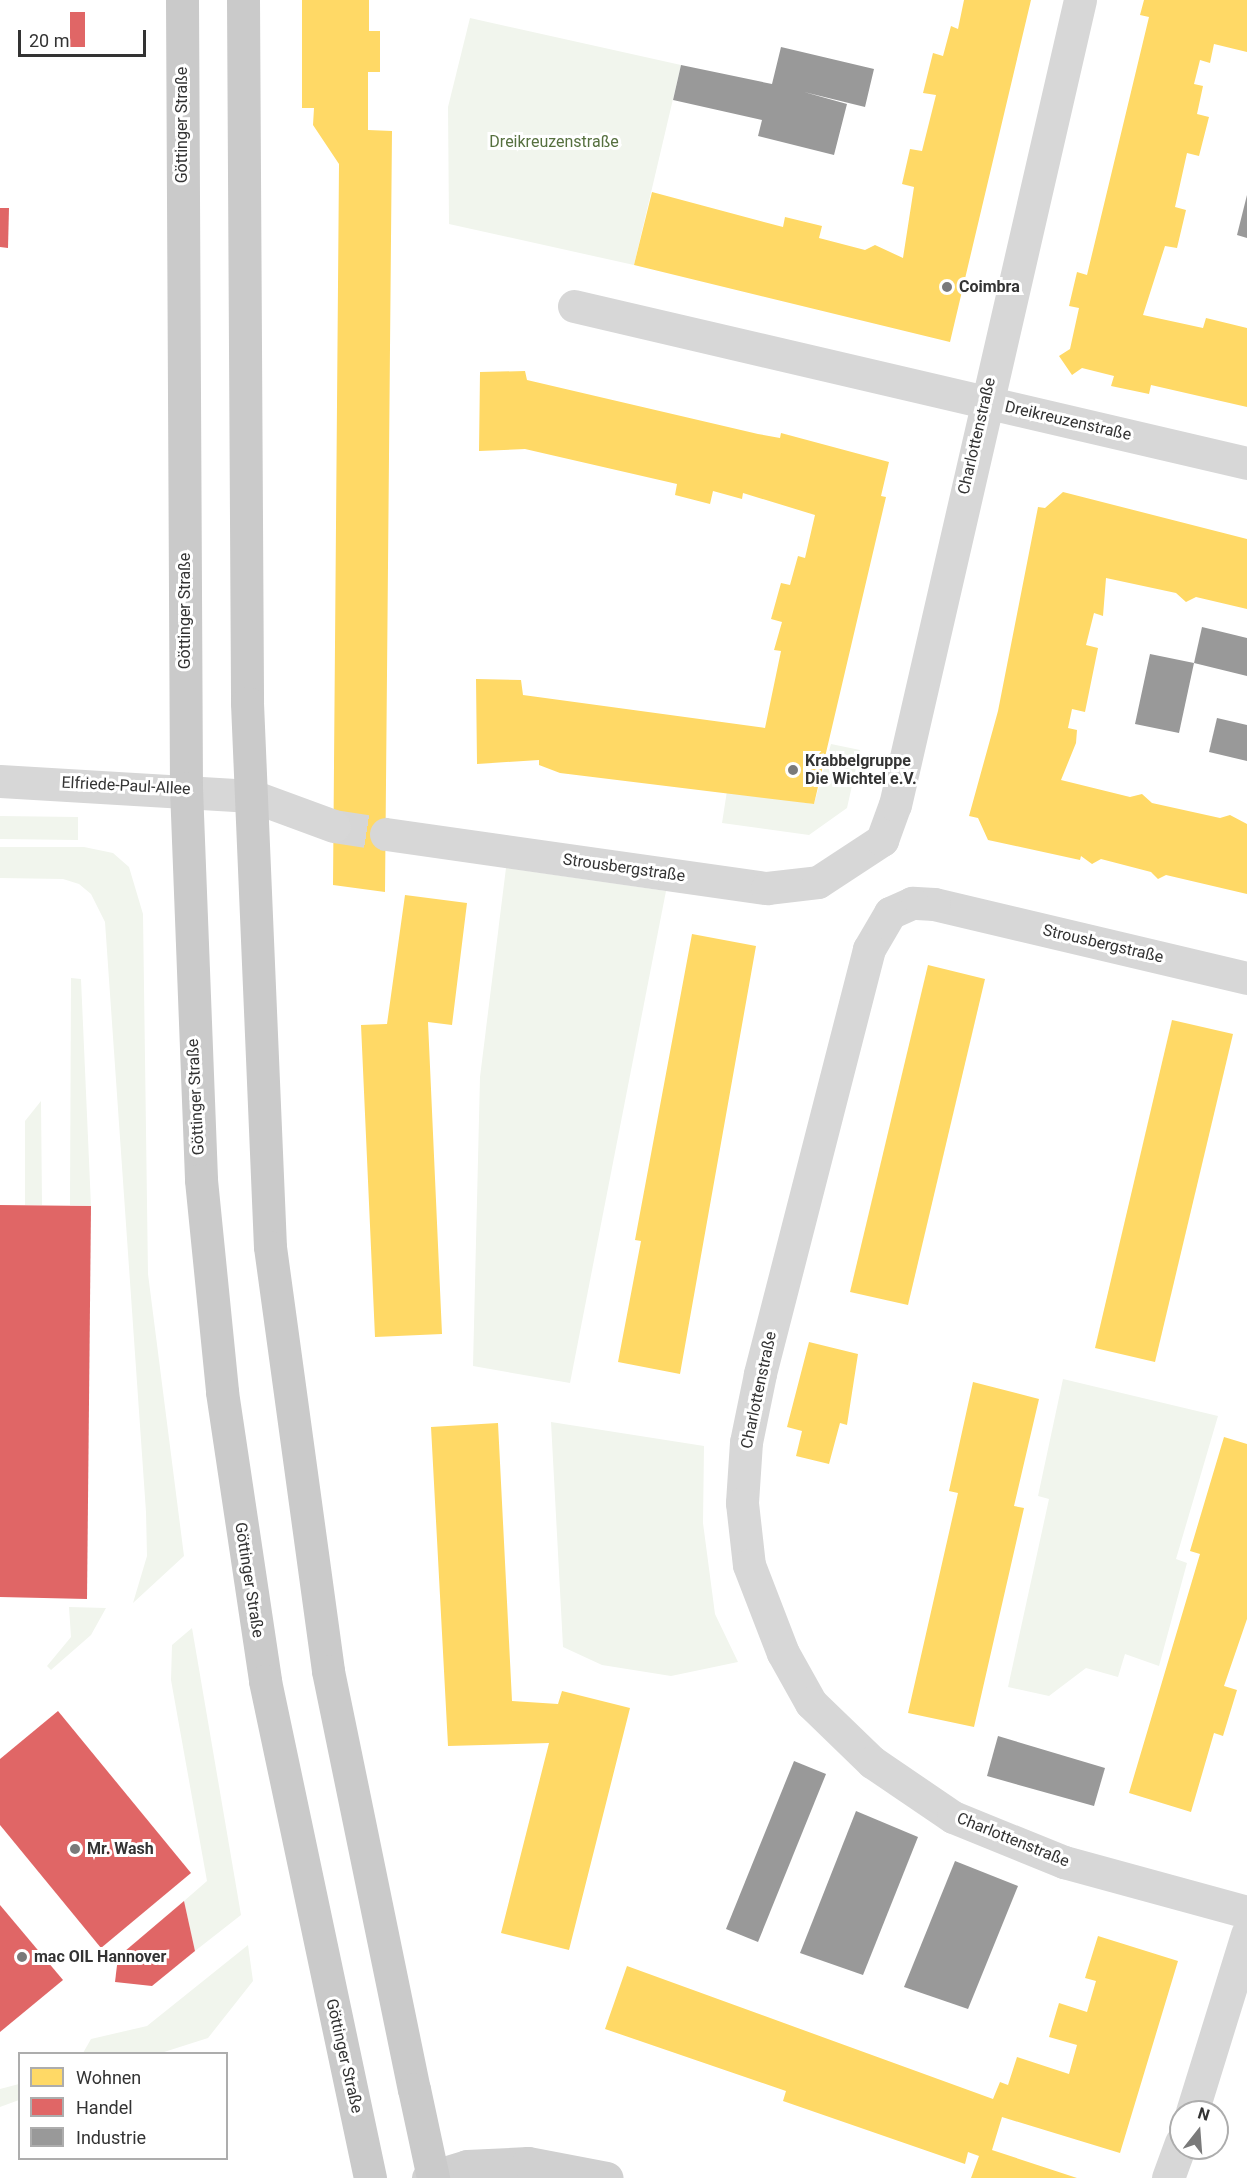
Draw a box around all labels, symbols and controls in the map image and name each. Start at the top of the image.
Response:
scale bar [21,18,148,56]
text: 20 m [29,30,69,51]
street label: Göttinger Straße [172,67,192,183]
park label: Dreikreuzenstraße [489,132,619,152]
place label: Coimbra [959,277,1020,297]
marker: Coimbra [940,280,954,294]
street label: Charlottenstraße [954,376,1000,496]
street label: Dreikreuzenstraße [1003,397,1133,445]
street label: Göttinger Straße [175,553,195,669]
place label: Krabbelgruppe Die Wichtel e.V. [805,751,917,789]
marker: Krabbelgruppe Die Wichtel e.V. [786,763,800,777]
street label: Elfriede-Paul-Allee [61,773,191,799]
street label: Strousbergstraße [562,850,686,886]
street label: Strousbergstraße [1041,921,1165,967]
street label: Göttinger Straße [183,1038,209,1156]
street label: Charlottenstraße [737,1330,781,1450]
street label: Göttinger Straße [230,1521,268,1639]
street label: Charlottenstraße [954,1809,1072,1871]
place label: Mr. Wash [87,1839,154,1859]
marker: Mr. Wash [68,1842,82,1856]
place label: mac OIL Hannover [34,1947,166,1967]
marker: mac OIL Hannover [15,1950,29,1964]
street label: Göttinger Straße [322,1997,366,2115]
legend [18,2052,228,2160]
text: Wohnen [76,2067,141,2088]
text: Handel [76,2097,133,2118]
north arrow [1169,2100,1229,2160]
text: N [1196,2103,1212,2125]
text: Industrie [76,2127,146,2148]

